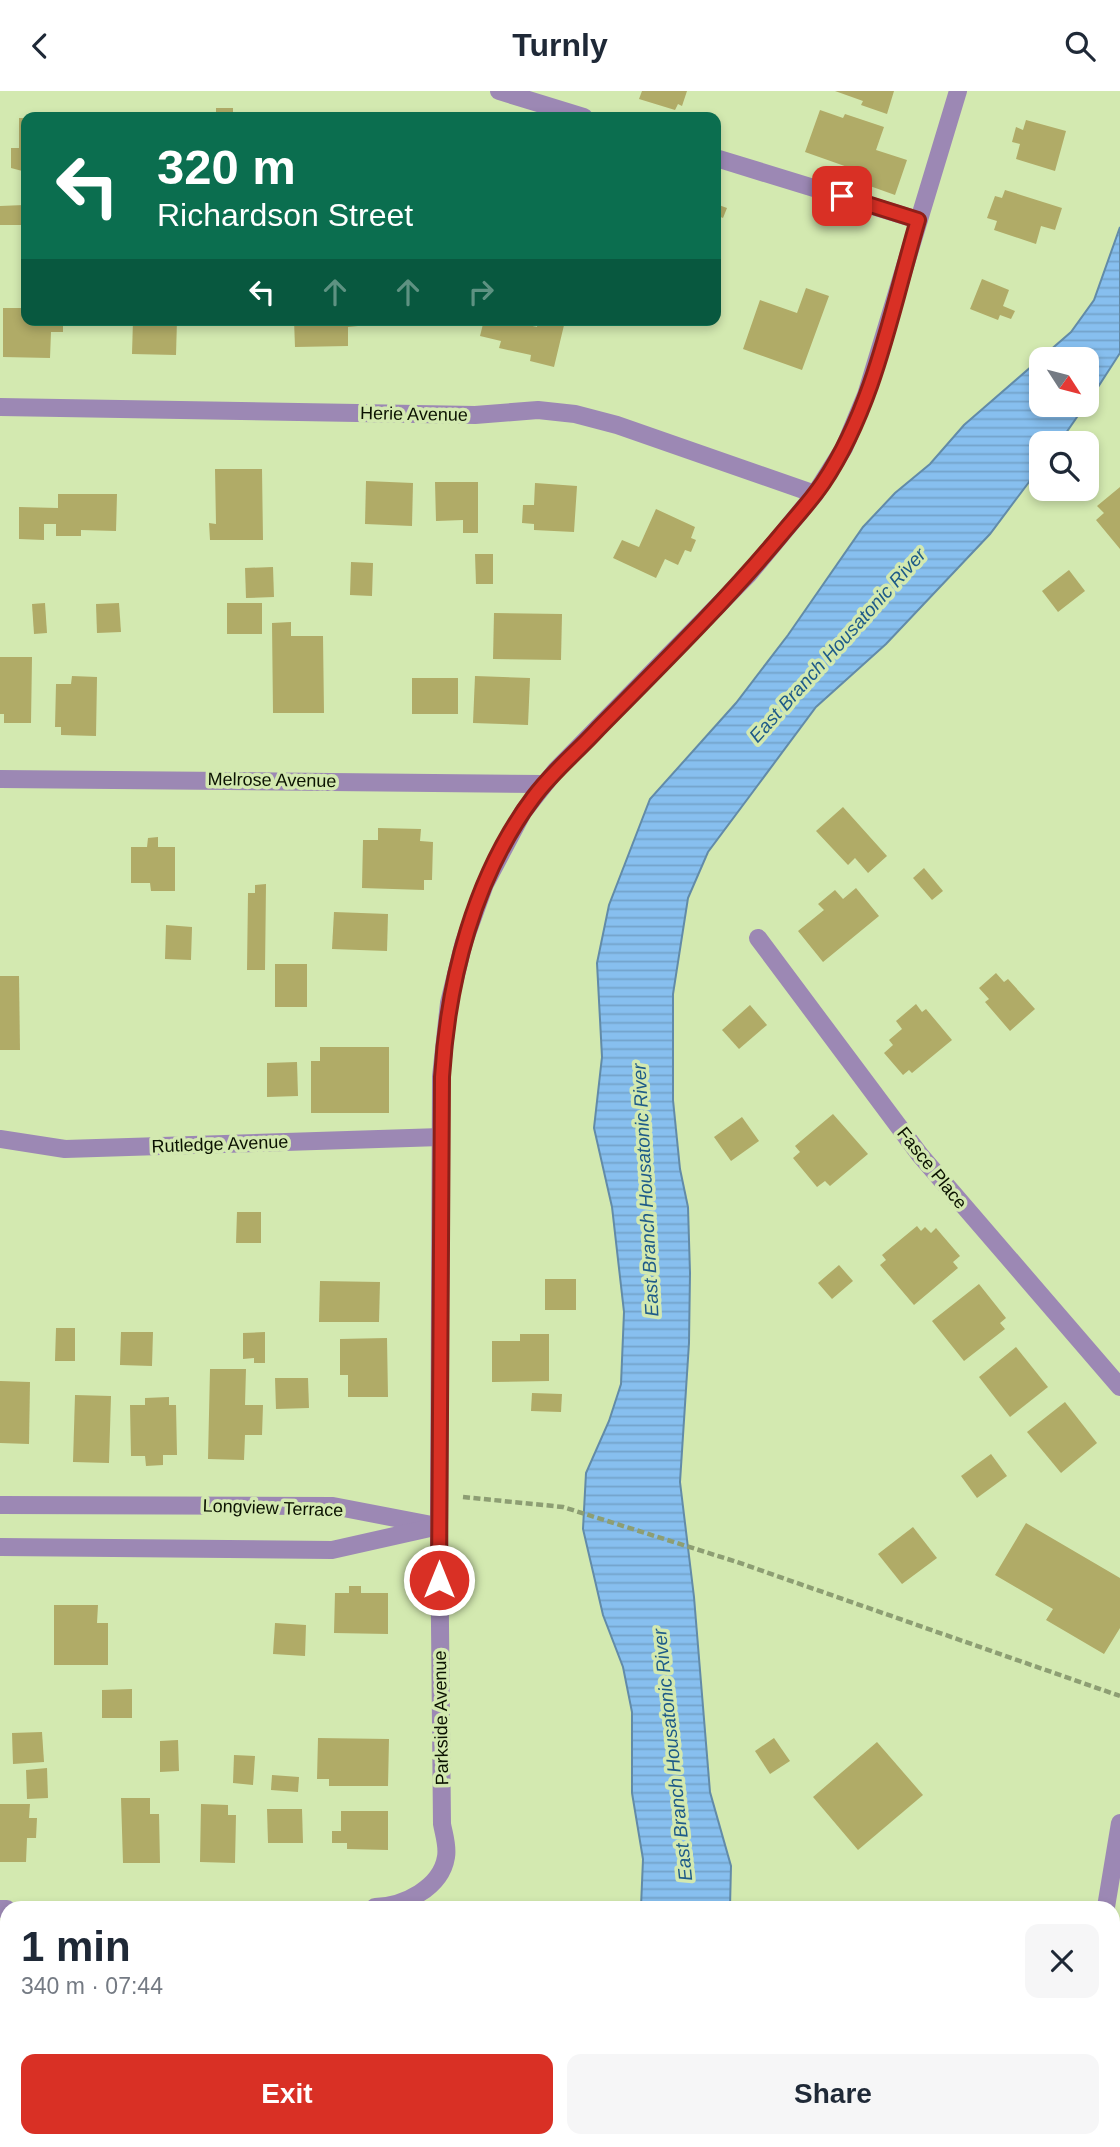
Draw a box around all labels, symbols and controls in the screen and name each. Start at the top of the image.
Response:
icon: back [21,27,59,65]
text: Turnly [512,27,608,63]
icon: search [1061,27,1099,65]
icon: left [42,140,133,231]
text: 320 m [157,140,296,194]
pin [812,166,872,226]
icon: arrive [823,177,861,215]
text: Richardson Street [157,197,413,233]
icon: left [243,273,281,311]
icon: ahead [316,273,354,311]
icon: ahead [389,273,427,311]
icon: right [462,273,500,311]
north arrow [1029,347,1099,417]
map controls [1029,347,1099,501]
street label: Herie Avenue [360,403,468,425]
button: search [1029,431,1099,501]
water label: East Branch Housatonic River [745,544,930,747]
street label: Melrose Avenue [207,769,337,791]
water label: East Branch Housatonic River [628,1062,663,1317]
street label: Fasce Place [893,1123,971,1213]
street label: Rutledge Avenue [151,1132,289,1156]
street label: Longview Terrace [202,1496,344,1520]
position arrow [402,1543,476,1617]
water label: East Branch Housatonic River [649,1627,696,1882]
street label: Parkside Avenue [430,1650,452,1786]
text: 1 min [21,1923,131,1970]
button: close [1025,1924,1099,1998]
text: 340 m · 07:44 [21,1973,163,1999]
button: Exit [21,2054,553,2134]
button: Share [567,2054,1099,2134]

